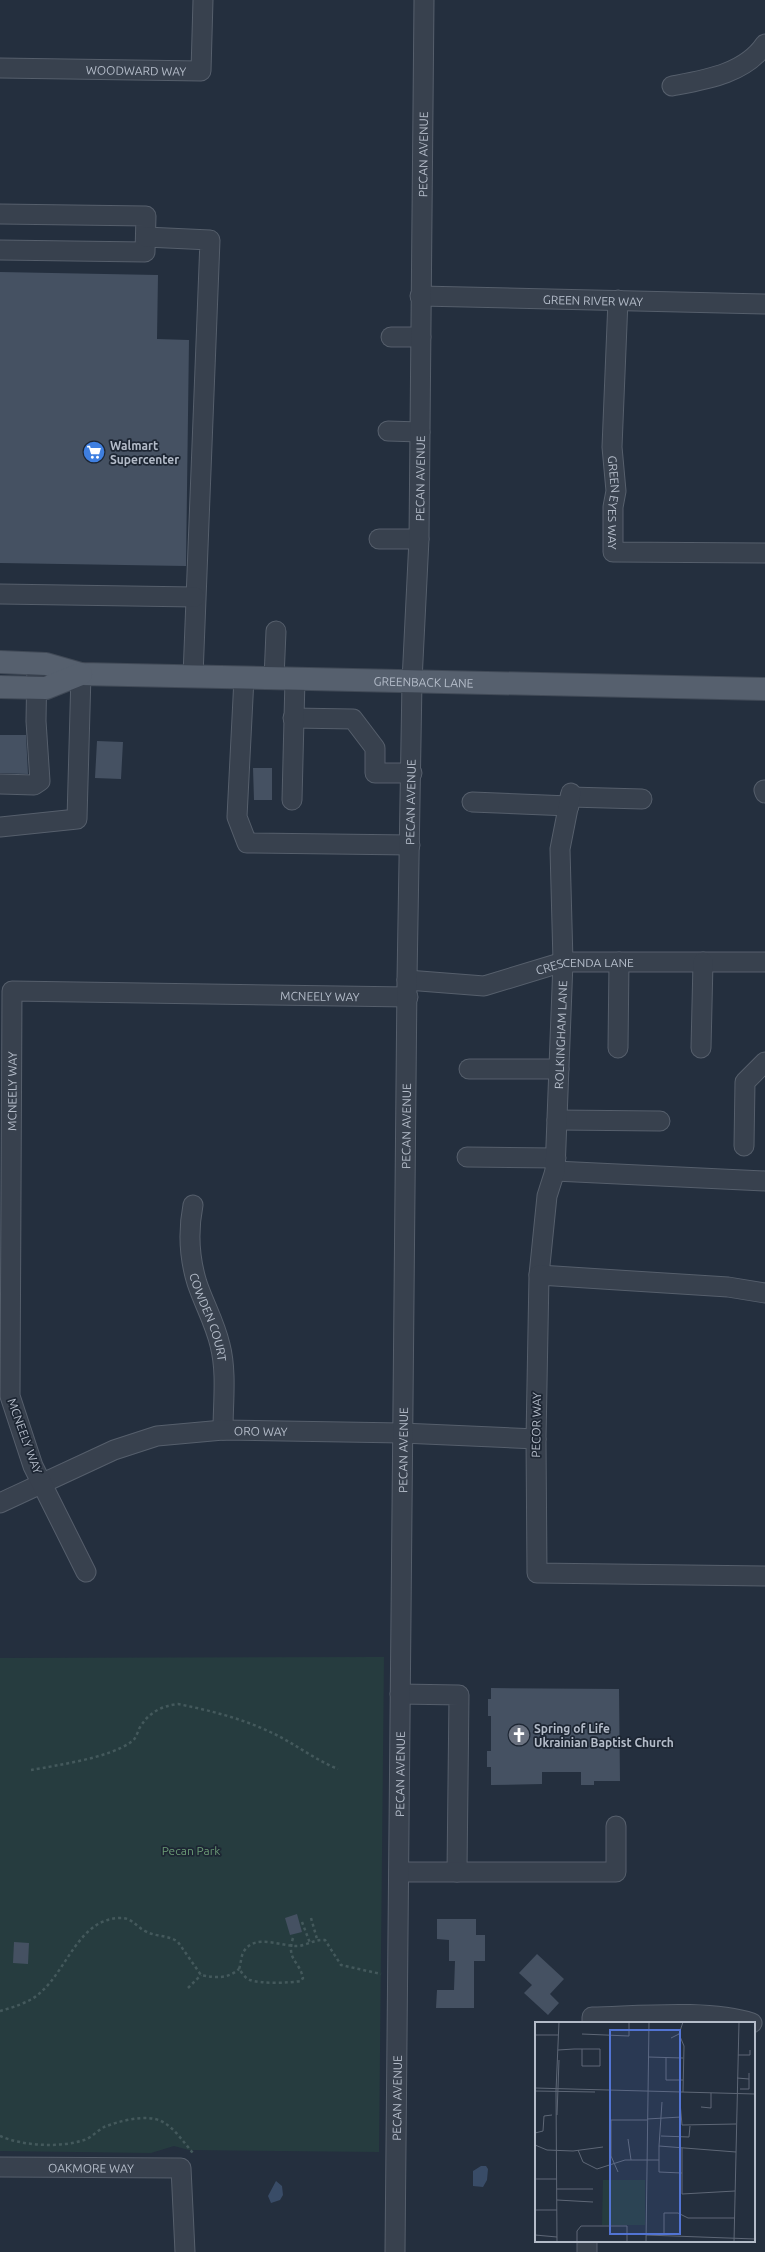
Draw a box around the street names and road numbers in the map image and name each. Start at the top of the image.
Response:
street label: WOODWARD WAY [86,63,186,77]
street label: PECAN AVENUE [416,111,429,197]
street label: GREEN RIVER WAY [543,292,643,308]
street label: PECAN AVENUE [413,435,426,521]
street label: GREEN EYES WAY [606,455,623,550]
street label: GREENBACK LANE [373,674,474,689]
street label: PECAN AVENUE [403,759,417,845]
street label: CRESCENDA LANE [534,956,634,976]
street label: ROLKINGHAM LANE [552,980,569,1089]
street label: MCNEELY WAY [280,989,360,1003]
street label: MCNEELY WAY [5,1051,18,1131]
street label: PECAN AVENUE [399,1083,413,1169]
street label: COWDEN COURT [188,1271,229,1362]
street label: PECOR WAY [529,1392,543,1458]
street label: MCNEELY WAY [5,1397,45,1476]
street label: PECAN AVENUE [396,1407,409,1493]
street label: ORO WAY [234,1424,288,1438]
street label: PECAN AVENUE [393,1731,406,1817]
street label: PECAN AVENUE [390,2055,403,2141]
street label: OAKMORE WAY [48,2161,134,2174]

